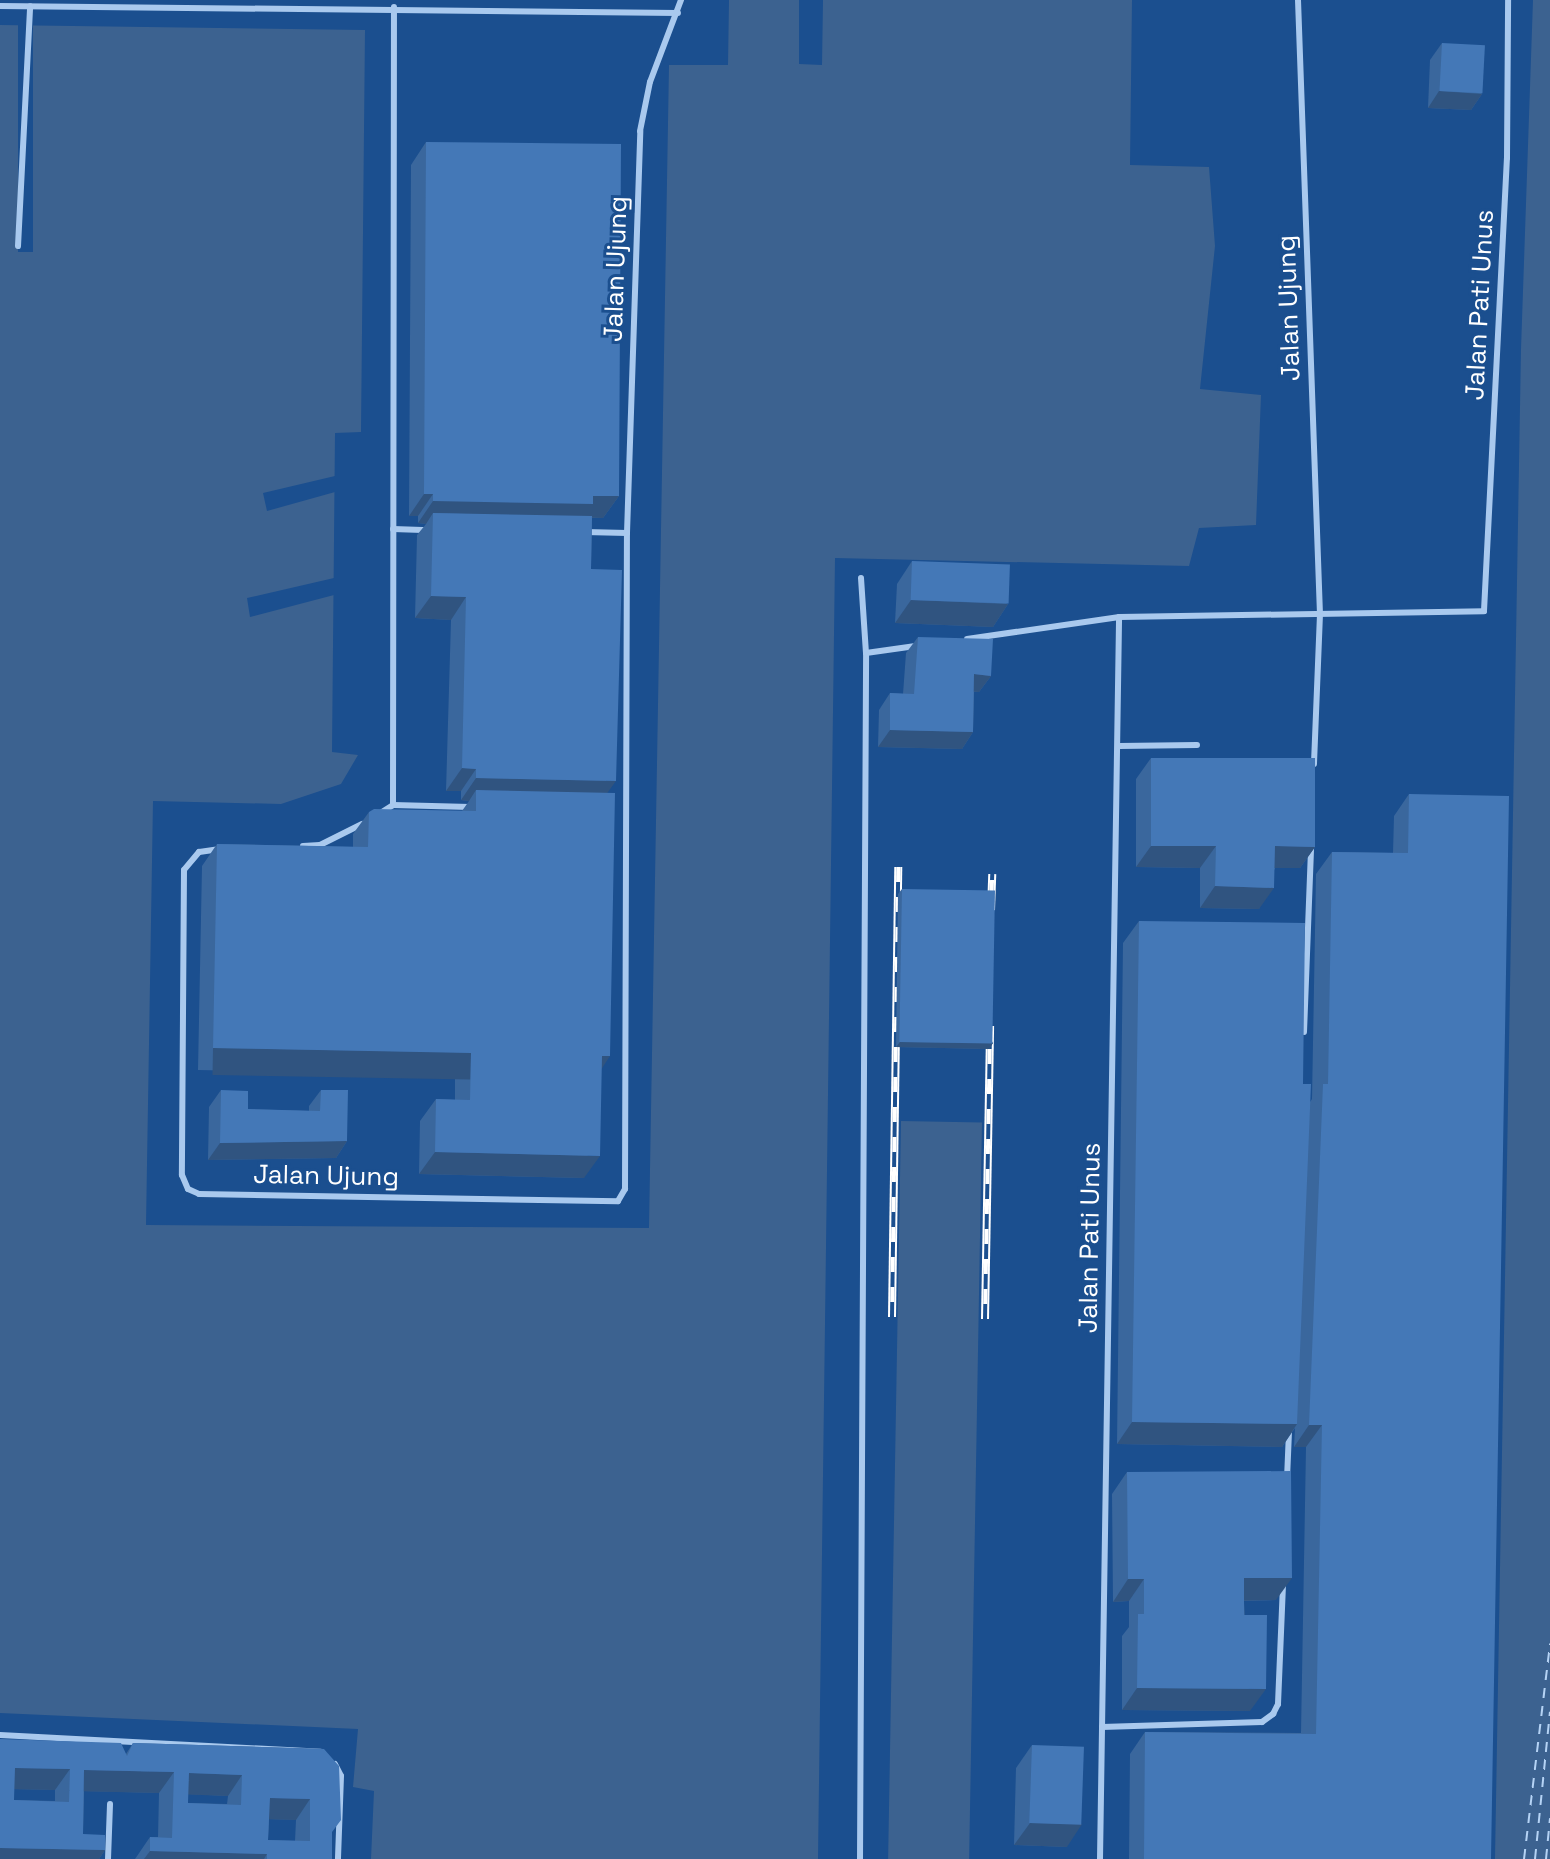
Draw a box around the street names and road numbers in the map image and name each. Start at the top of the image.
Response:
street label: Jalan Ujung [598,196,634,342]
street label: Jalan Pati Unus [1459,209,1501,401]
street label: Jalan Ujung [1271,235,1307,381]
street label: Jalan Pati Unus [1073,1142,1107,1334]
street label: Jalan Ujung [253,1159,399,1193]

